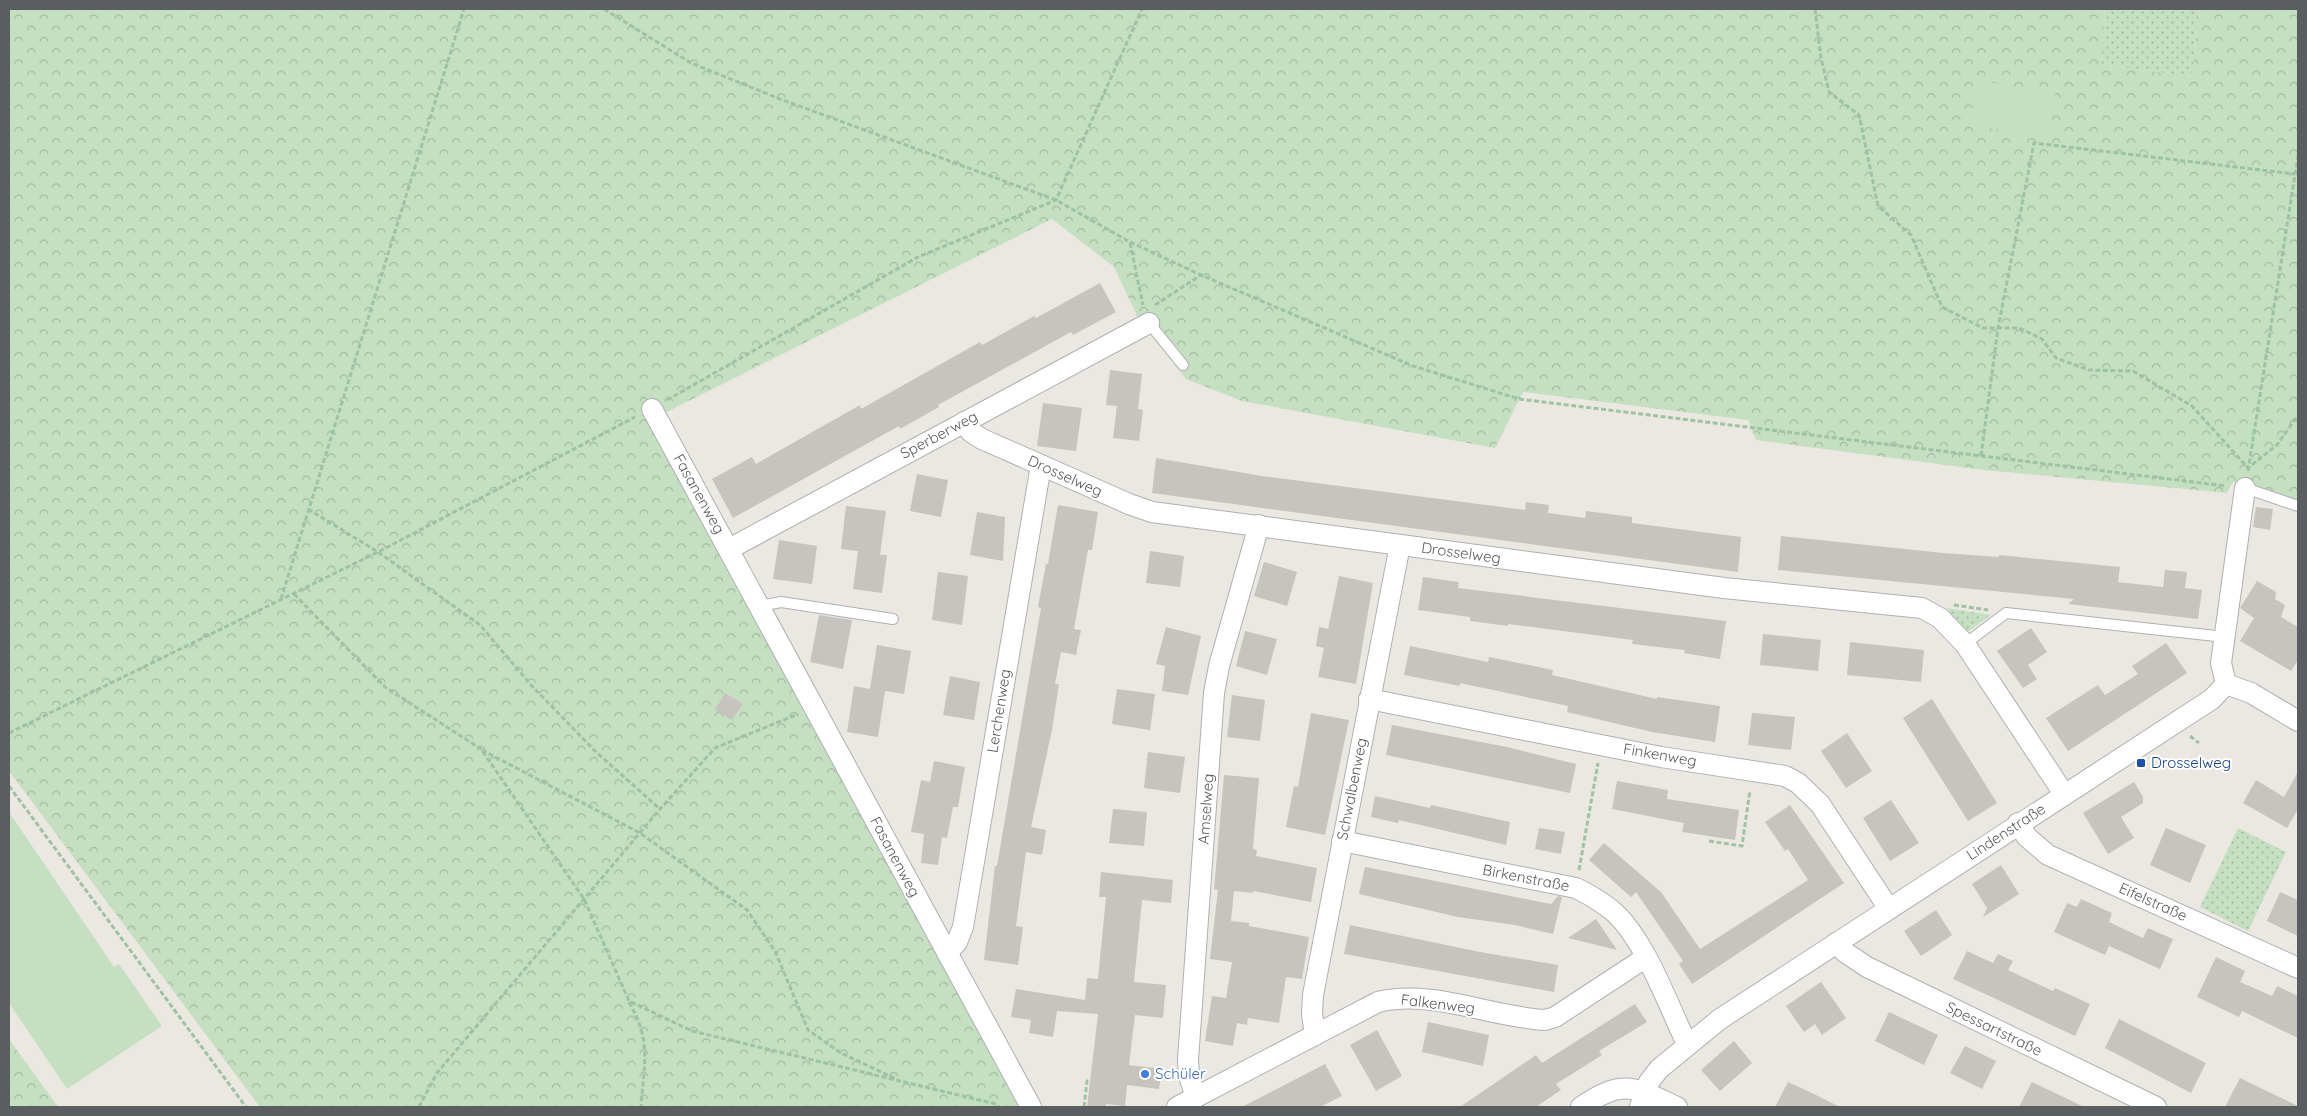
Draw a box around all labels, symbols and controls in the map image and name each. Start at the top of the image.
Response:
street label: Sperberweg [897,406,981,463]
street label: Fasanenweg [670,450,729,537]
street label: Drosselweg [1025,451,1106,501]
street label: Drosselweg [1420,538,1502,567]
street label: Lerchenweg [983,668,1014,754]
street label: Schwalbenweg [1332,736,1371,842]
street label: Finkenweg [1622,739,1698,770]
place label: Drosselweg [2151,753,2231,772]
marker: Drosselweg [2135,757,2147,769]
street label: Amselweg [1194,773,1217,845]
street label: Lindenstraße [1963,799,2049,864]
street label: Fasanenweg [866,813,925,900]
street label: Birkenstraße [1481,860,1571,895]
street label: Eifelstraße [2116,878,2190,925]
street label: Falkenweg [1400,990,1476,1017]
street label: Spessartstraße [1943,997,2045,1060]
place label: Schüler [1155,1064,1206,1083]
marker: Schüler [1139,1068,1151,1080]

